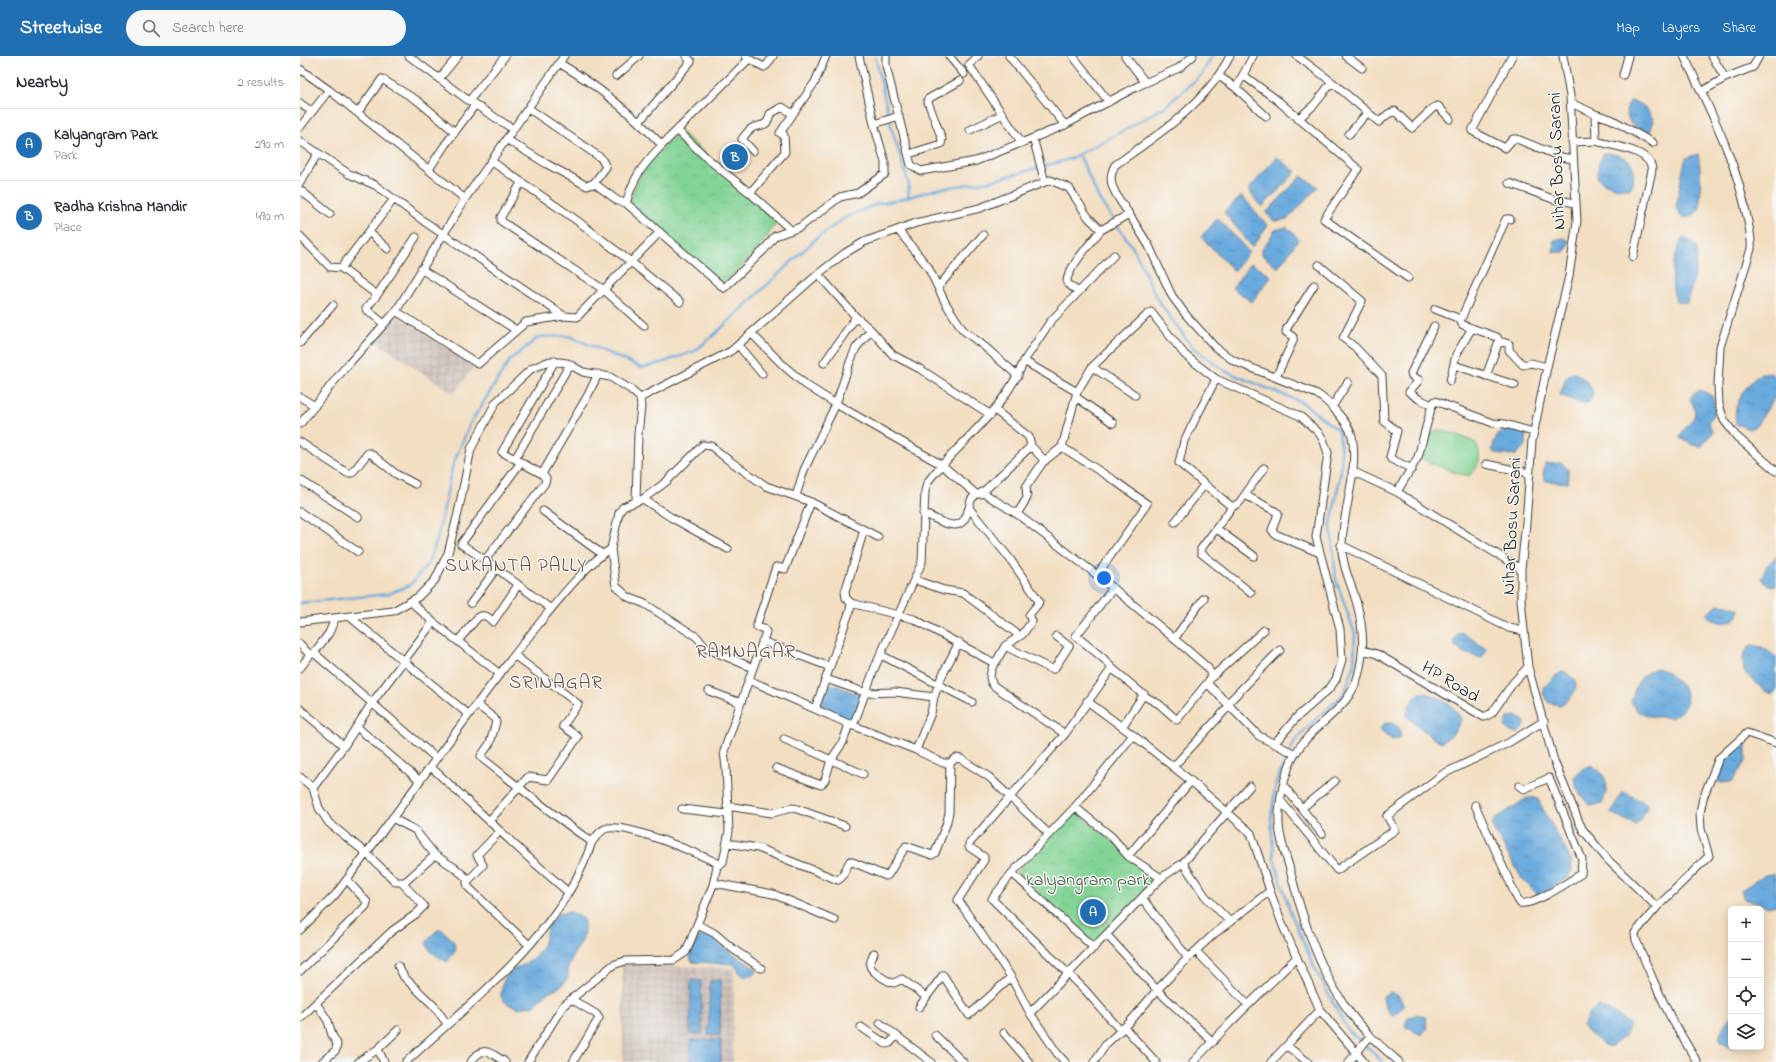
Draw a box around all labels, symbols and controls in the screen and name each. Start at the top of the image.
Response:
search box [126,10,406,46]
text: Streetwise [20,15,102,42]
icon: search [140,17,162,39]
text: Search here [172,17,244,39]
text: Map [1616,18,1640,39]
text: Layers [1662,18,1700,39]
text: Share [1722,18,1756,39]
text: Nearby [16,70,68,95]
text: 2 results [237,73,284,92]
street label: Nihar Bosu Sarani [1543,92,1573,230]
text: Kalyangram Park [54,124,158,146]
text: A [25,135,33,154]
text: 290 m [255,135,284,154]
pin: B [722,142,748,172]
text: Park [54,146,78,165]
text: Radha Krishna Mandir [54,196,187,218]
text: B [25,207,33,226]
text: 490 m [256,207,284,226]
text: Place [54,218,82,237]
street label: Nihar Bosu Sarani [1496,457,1530,596]
district label: SUKANTA PALLY [445,553,587,580]
your location [1094,568,1114,588]
district label: RAMNAGAR [696,639,796,666]
street label: HP Road [1416,655,1484,710]
district label: SRINAGAR [509,670,603,697]
park label: kalyangram park [1026,868,1150,895]
pin: A [1080,897,1106,927]
map controls [1728,906,1764,1050]
button: + [1728,906,1764,942]
button: − [1728,942,1764,978]
button: locate [1728,978,1764,1014]
button: layers [1728,1014,1764,1050]

